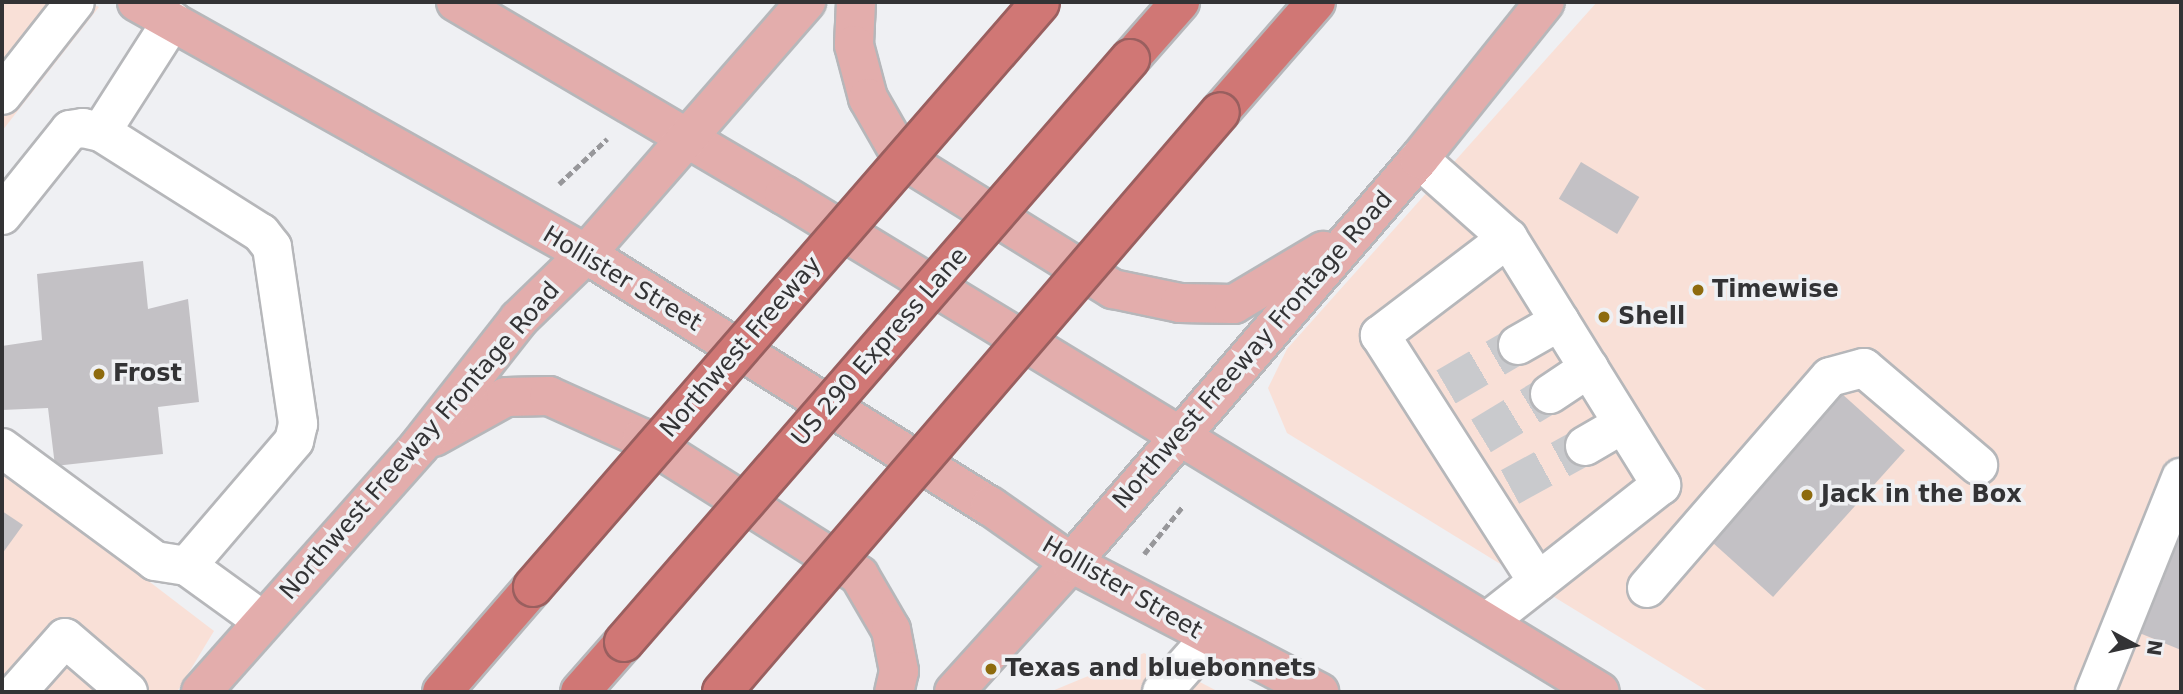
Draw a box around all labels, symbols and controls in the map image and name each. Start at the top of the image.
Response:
street label: Northwest Freeway Frontage Road [1107,185,1399,515]
street label: Hollister Street [538,220,706,338]
street label: US 290 Express Lane [786,242,974,452]
street label: Northwest Freeway [655,251,827,443]
street label: Northwest Freeway Frontage Road [274,276,566,606]
place label: Timewise [1712,276,1839,304]
marker: Timewise [1690,282,1706,298]
place label: Shell [1618,303,1685,331]
marker: Shell [1596,309,1612,325]
place label: Frost [113,360,182,388]
marker: Frost [91,366,107,382]
place label: Jack in the Box [1821,481,2022,509]
marker: Jack in the Box [1799,487,1815,503]
street label: Hollister Street [1037,531,1207,645]
north arrow [2099,610,2169,680]
text: N [2143,639,2167,657]
place label: Texas and bluebonnets [1005,655,1316,683]
marker: Texas and bluebonnets [983,661,999,677]

